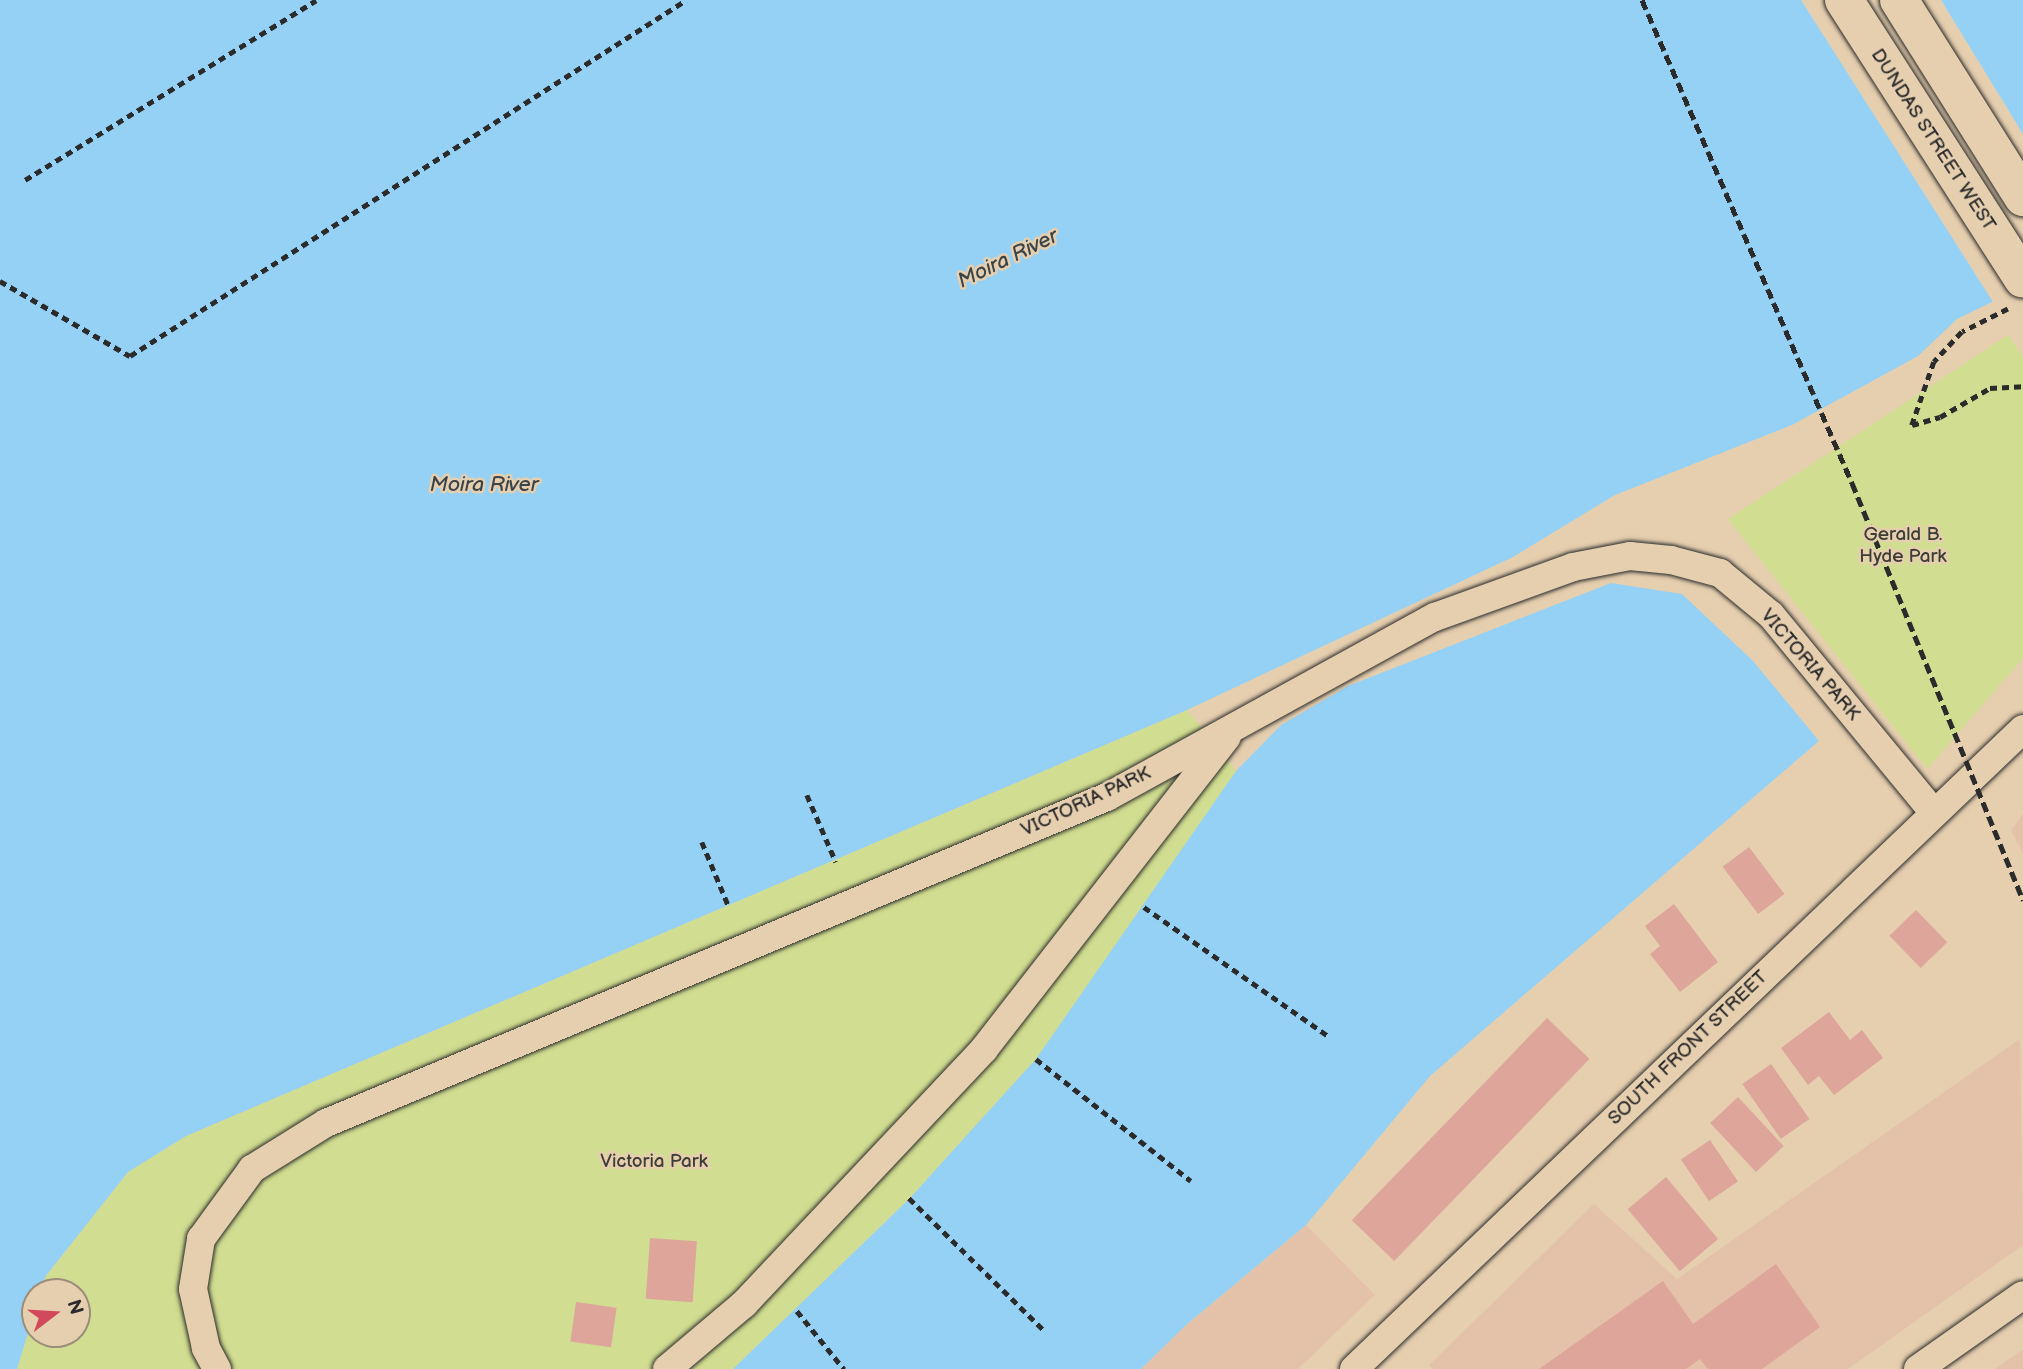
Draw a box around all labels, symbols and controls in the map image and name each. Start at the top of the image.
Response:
street label: DUNDAS STREET WEST [1865,44,2001,236]
water label: Moira River [954,224,1062,294]
water label: Moira River [430,472,538,498]
park label: Gerald B. Hyde Park [1859,524,1947,568]
street label: VICTORIA PARK [1755,605,1865,725]
street label: VICTORIA PARK [1018,762,1154,842]
street label: SOUTH FRONT STREET [1603,966,1773,1130]
park label: Victoria Park [600,1151,708,1173]
north arrow [21,1278,91,1348]
text: N [62,1297,88,1317]

